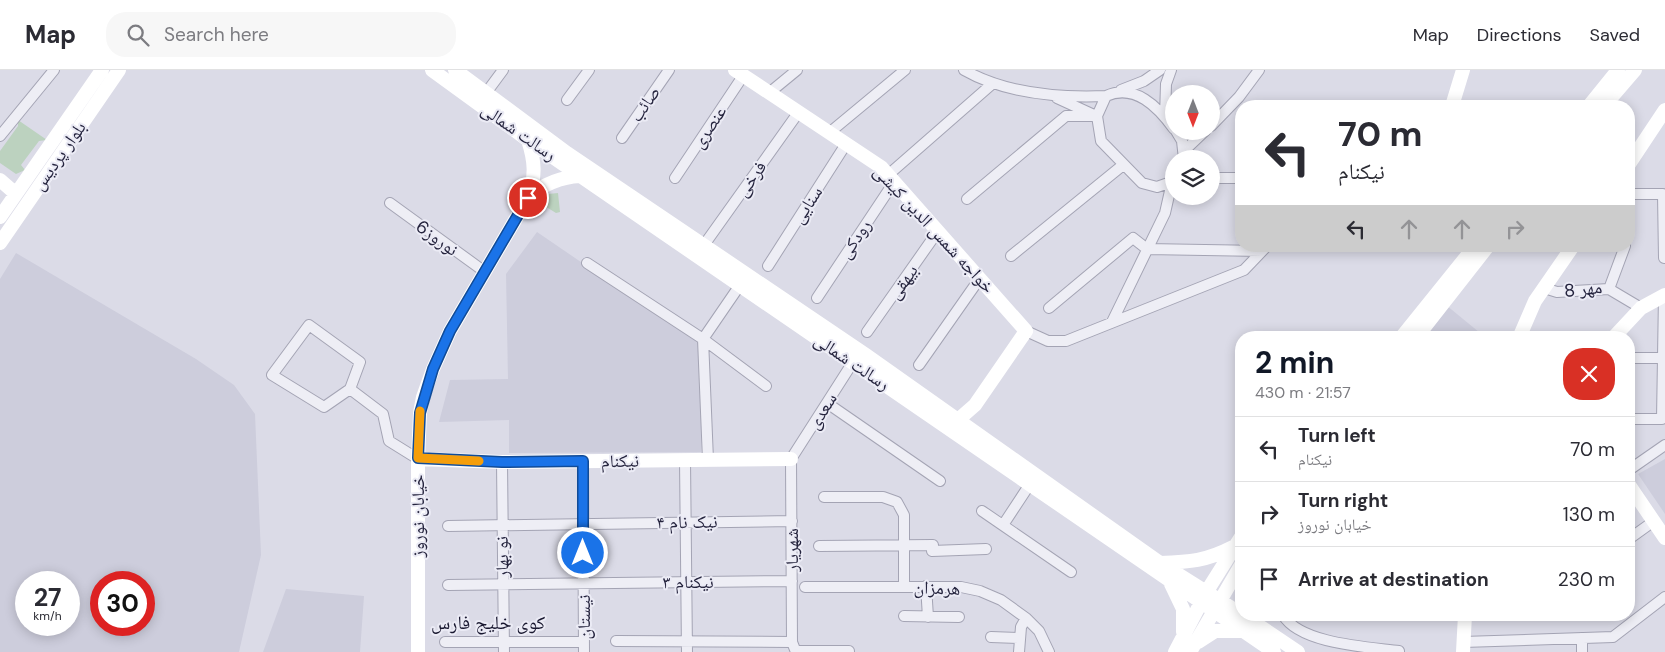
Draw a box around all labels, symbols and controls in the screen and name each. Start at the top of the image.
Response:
search box [106,12,456,57]
text: Map [25,19,76,50]
icon: search [124,21,152,49]
text: Search here [164,22,269,47]
text: Map [1413,23,1449,47]
text: Directions [1477,23,1562,47]
text: Saved [1590,23,1640,47]
street label: صائب [624,81,666,127]
north arrow [1165,85,1220,140]
map controls [1165,85,1220,205]
street label: رسالت شمالی [477,97,561,167]
street label: عنصری [686,101,732,153]
text: 70 m [1338,111,1422,157]
street label: بلوار پردیس [26,117,92,195]
icon: left [1255,120,1320,185]
button: layers [1165,150,1220,205]
street label: فرخی [730,156,772,202]
text: نیکنام [1338,157,1385,186]
street label: خواجه شمس الدين كيشی [868,160,1000,298]
pin [507,177,549,219]
street label: سنایی [786,182,828,228]
icon: arrive [514,184,542,212]
street label: نوروز6 [411,214,463,262]
street label: رودکی [833,215,877,263]
icon: left [1342,215,1370,243]
icon: ahead [1395,215,1423,243]
icon: ahead [1448,215,1476,243]
icon: right [1501,215,1529,243]
street label: بیهقی [882,260,924,304]
street label: مهر 8 [1563,275,1603,303]
street label: رسالت شمالی [809,328,895,396]
text: 2 min [1255,343,1334,382]
button: close [1563,348,1615,400]
text: 430 m · 21:57 [1255,382,1351,403]
street label: سعدی [802,388,842,434]
text: Turn left [1298,423,1376,448]
icon: left [1255,435,1283,463]
text: 70 m [1570,437,1615,462]
street label: نیکنام [601,449,639,473]
text: نیکنام [1298,449,1332,470]
street label: خیابان نوروز [406,474,430,559]
text: Turn right [1298,488,1388,513]
icon: right [1255,500,1283,528]
text: 130 m [1563,502,1615,527]
street label: نیک نام ۴ [656,509,718,535]
text: خیابان نوروز [1298,514,1372,535]
position arrow [556,526,608,578]
street label: شهریار [780,528,804,573]
street label: نو بهار [490,536,514,579]
icon: arrive [1255,565,1283,593]
text: Arrive at destination [1298,567,1489,592]
text: 230 m [1558,567,1615,592]
street label: نیکنام ۳ [662,570,714,594]
speed limit sign: 30 [90,571,155,636]
street label: هرمزان [913,575,961,601]
text: 27 [34,581,61,614]
street label: نیستان [572,594,596,639]
text: km/h [33,608,62,624]
district label: کوی خلیج فارس [431,610,545,635]

